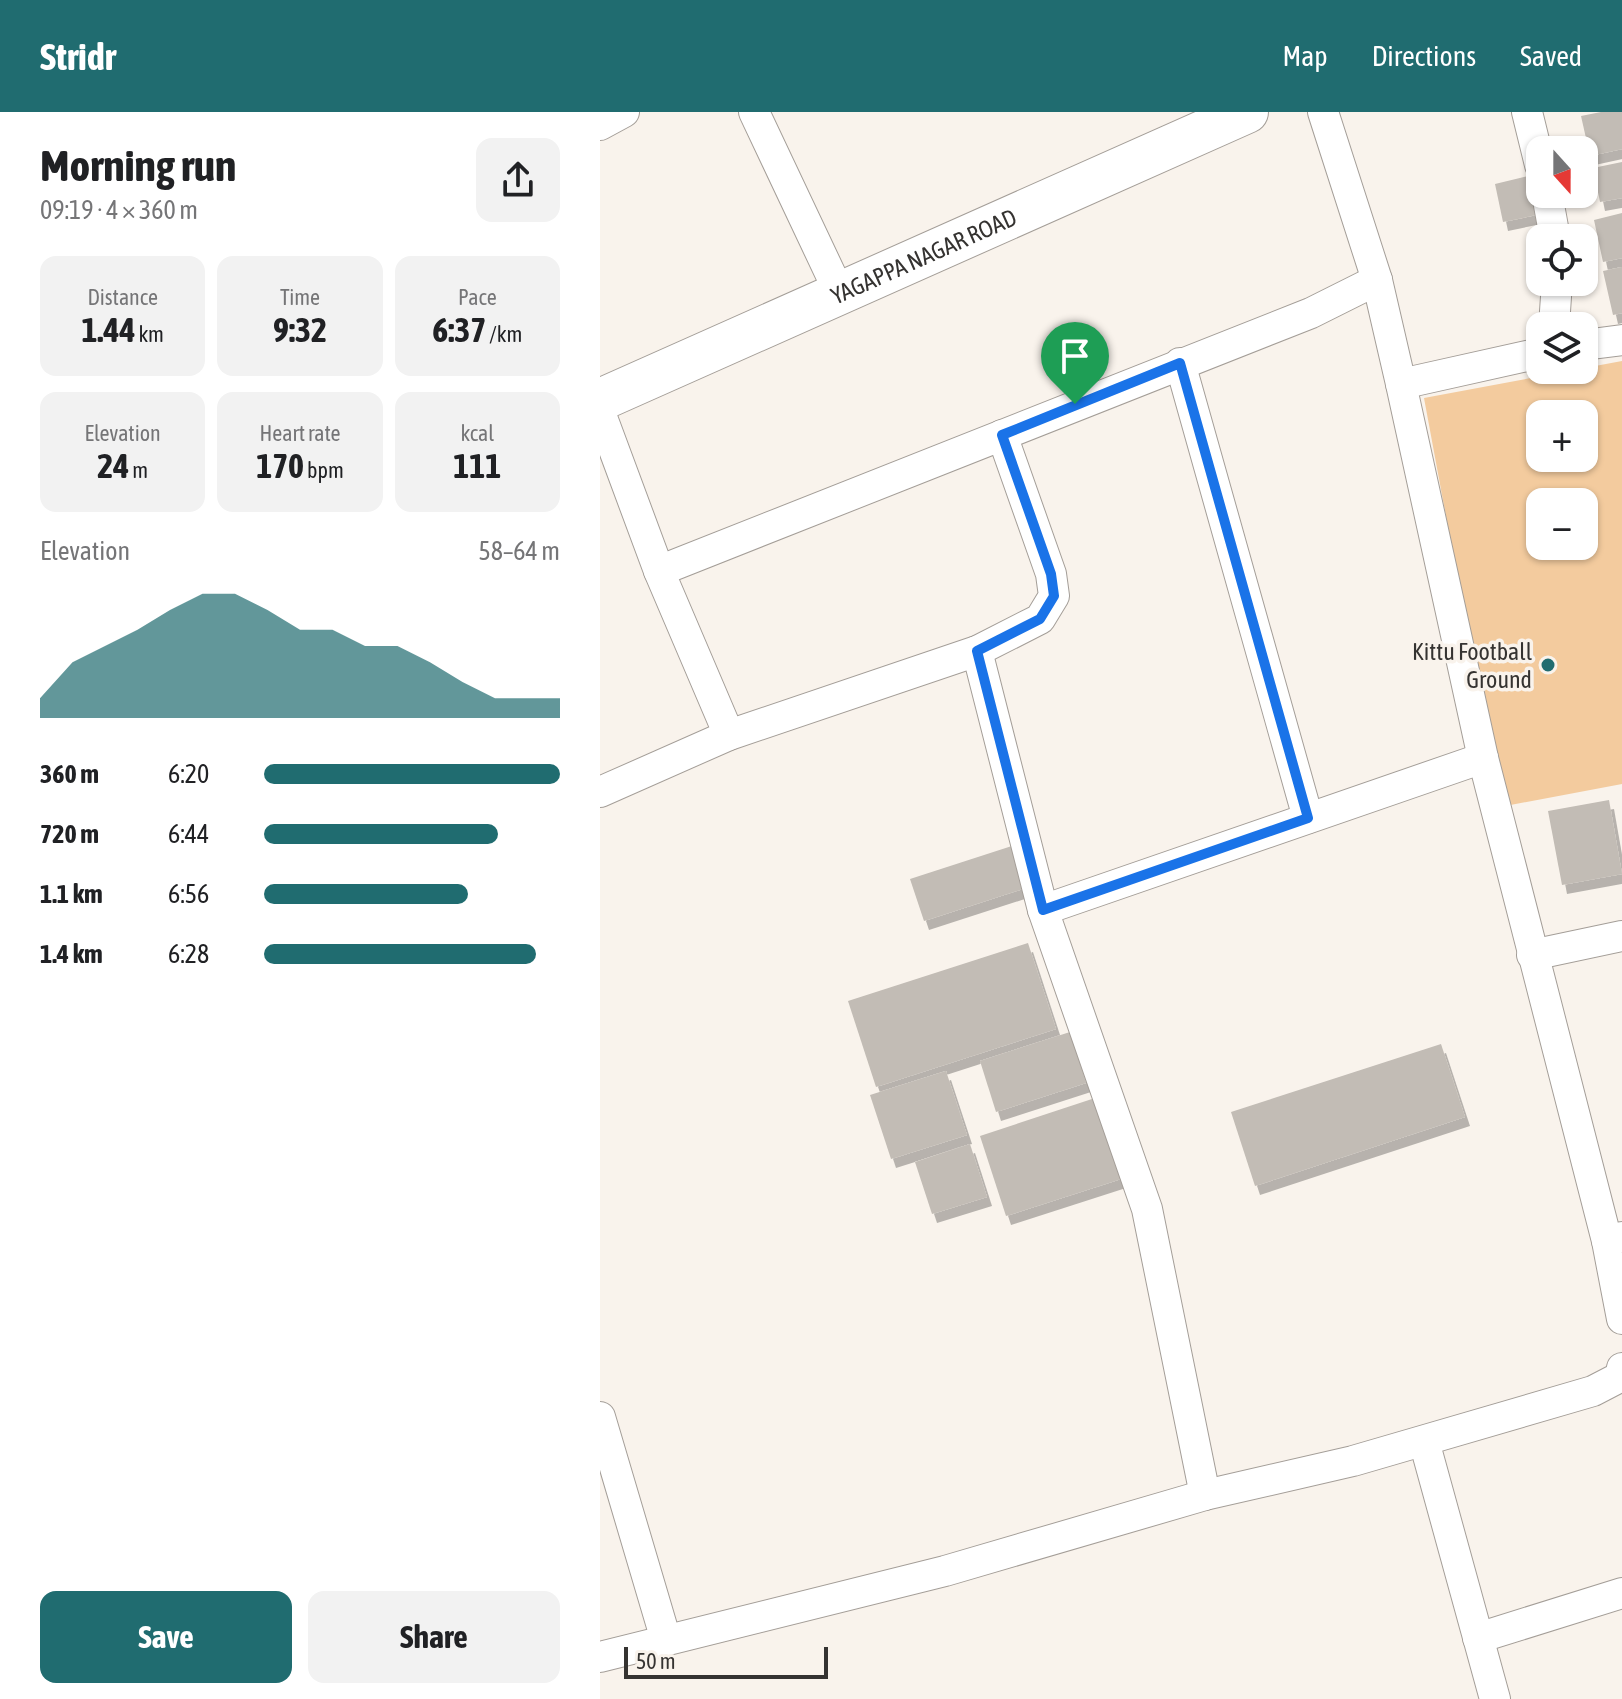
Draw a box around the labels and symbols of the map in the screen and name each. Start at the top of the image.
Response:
north arrow [1526,136,1598,208]
street label: YAGAPPA NAGAR ROAD [826,203,1020,309]
pin [1041,322,1109,404]
place label: Kittu Football Ground [1412,638,1533,693]
marker: Kittu Football Ground [1539,656,1557,674]
scale bar [624,1643,828,1679]

